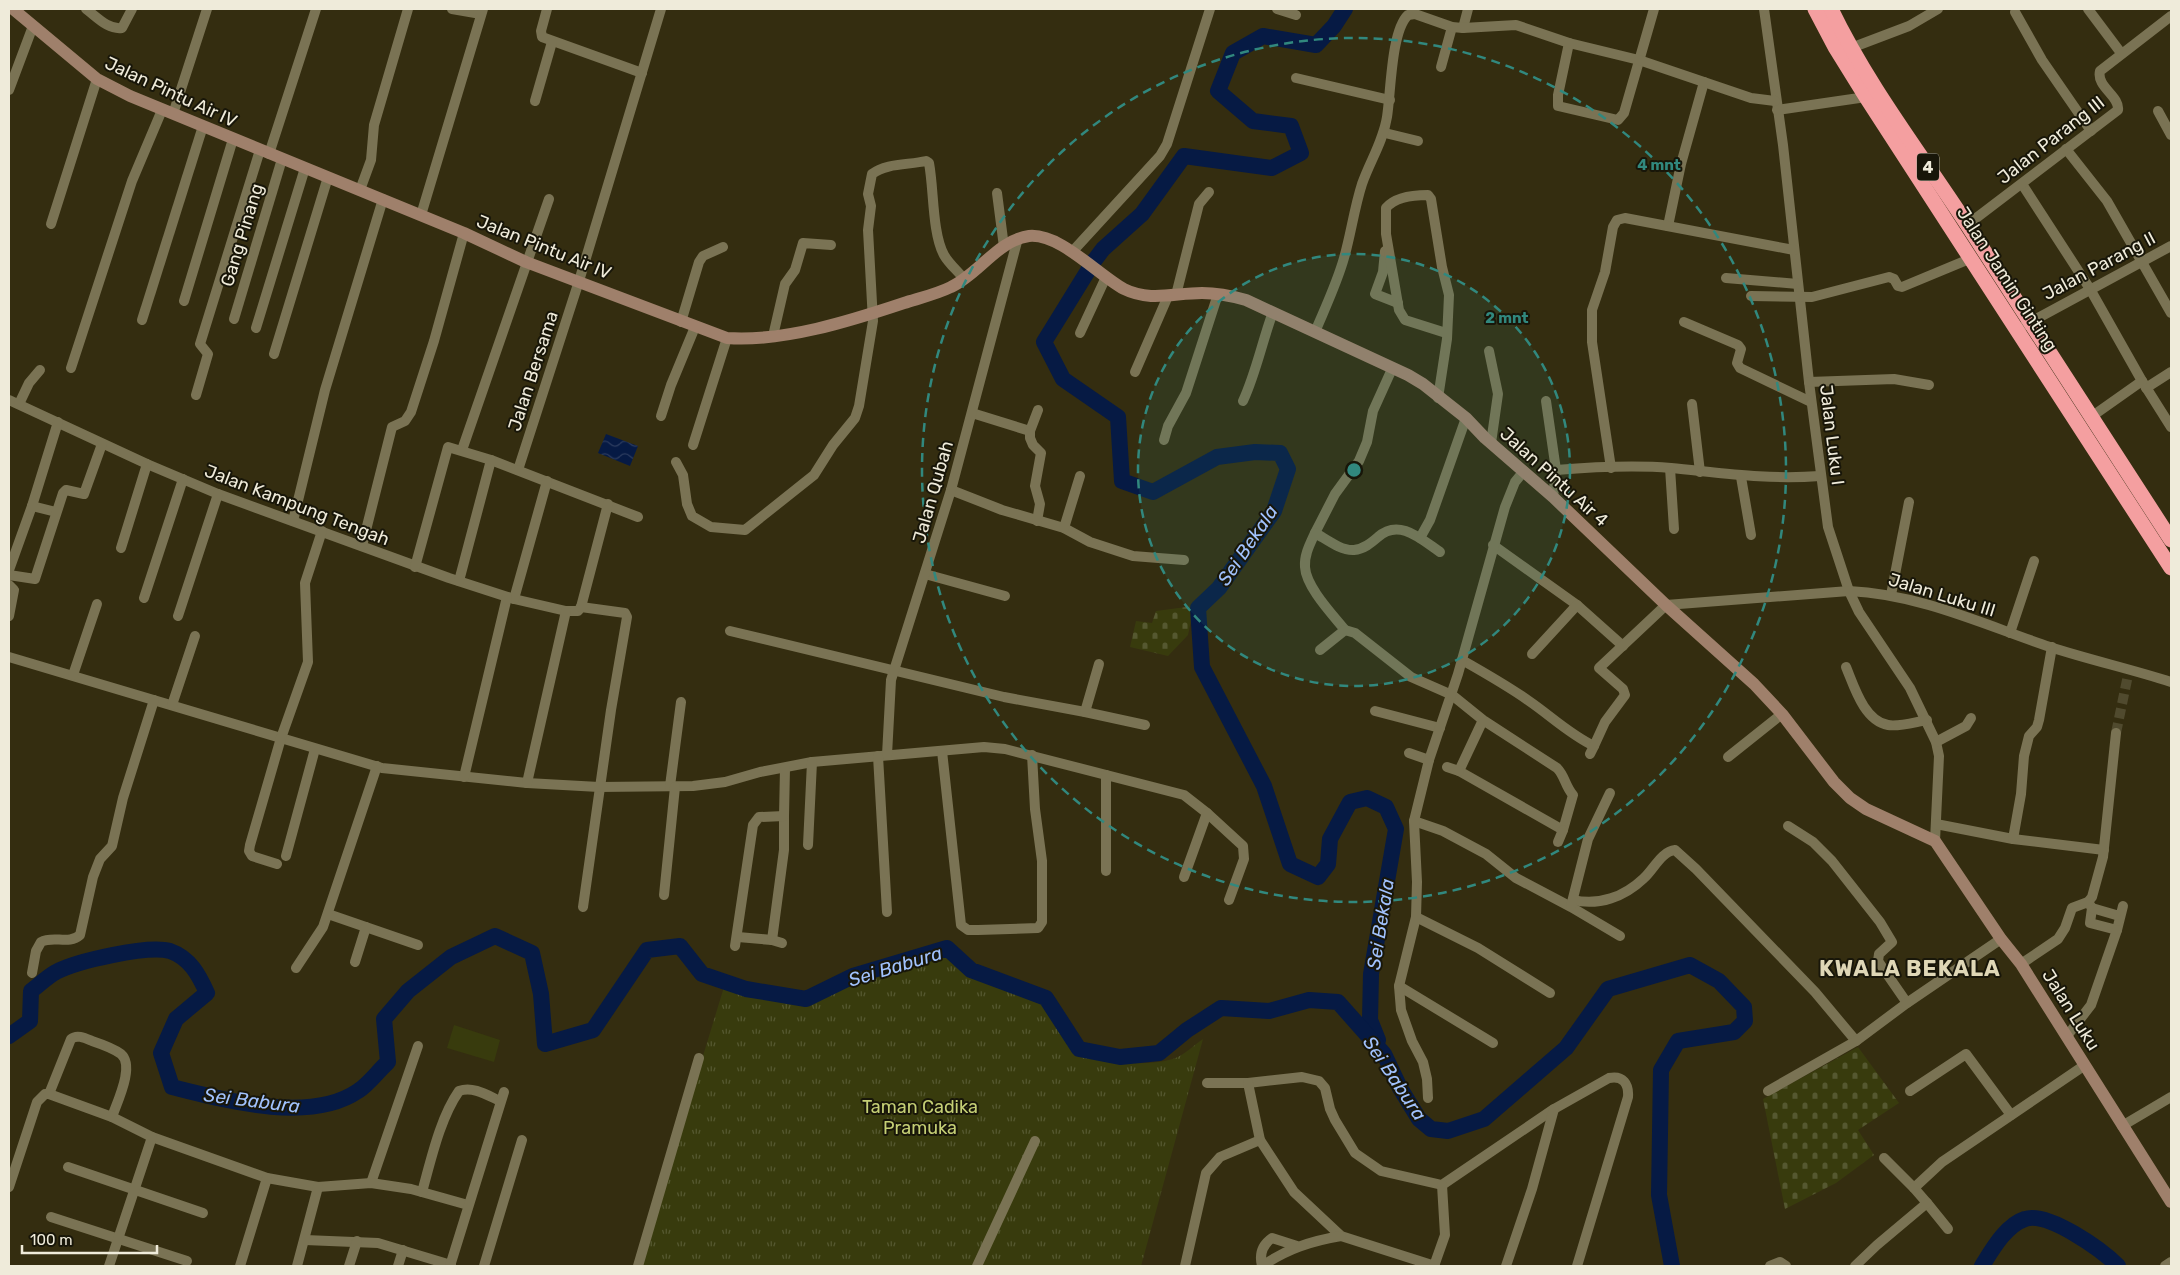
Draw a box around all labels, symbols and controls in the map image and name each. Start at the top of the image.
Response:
street label: Jalan Pintu Air IV [101,52,241,132]
street label: Jalan Parang III [1993,91,2109,189]
road number: 4 [1917,154,1939,180]
text: 4 mnt [1637,156,1681,174]
street label: Gang Pinang [216,181,268,289]
street label: Jalan Jamin Ginting [1952,202,2062,356]
street label: Jalan Pintu Air IV [473,210,615,284]
street label: Jalan Parang II [2039,227,2159,305]
street label: Jalan Bersama [503,308,563,434]
text: 2 mnt [1485,309,1529,327]
street label: Jalan Luku I [1815,384,1849,486]
street label: Jalan Pintu Air 4 [1495,423,1613,531]
street label: Jalan Qubah [908,438,958,546]
street label: Jalan Kampung Tengah [202,460,392,550]
centre of rings [1345,461,1363,479]
water label: Sei Bekala [1212,501,1283,590]
street label: Jalan Luku III [1886,568,1998,622]
water label: Sei Bekala [1362,877,1399,971]
water label: Sei Babura [846,941,945,992]
district label: KWALA BEKALA [1819,955,2001,982]
street label: Jalan Luku [2037,965,2105,1055]
water label: Sei Babura [1358,1032,1431,1125]
water label: Sei Babura [203,1083,301,1118]
park label: Taman Cadika Pramuka [862,1096,978,1139]
scale bar [22,1222,158,1254]
text: 100 m [30,1231,72,1249]

